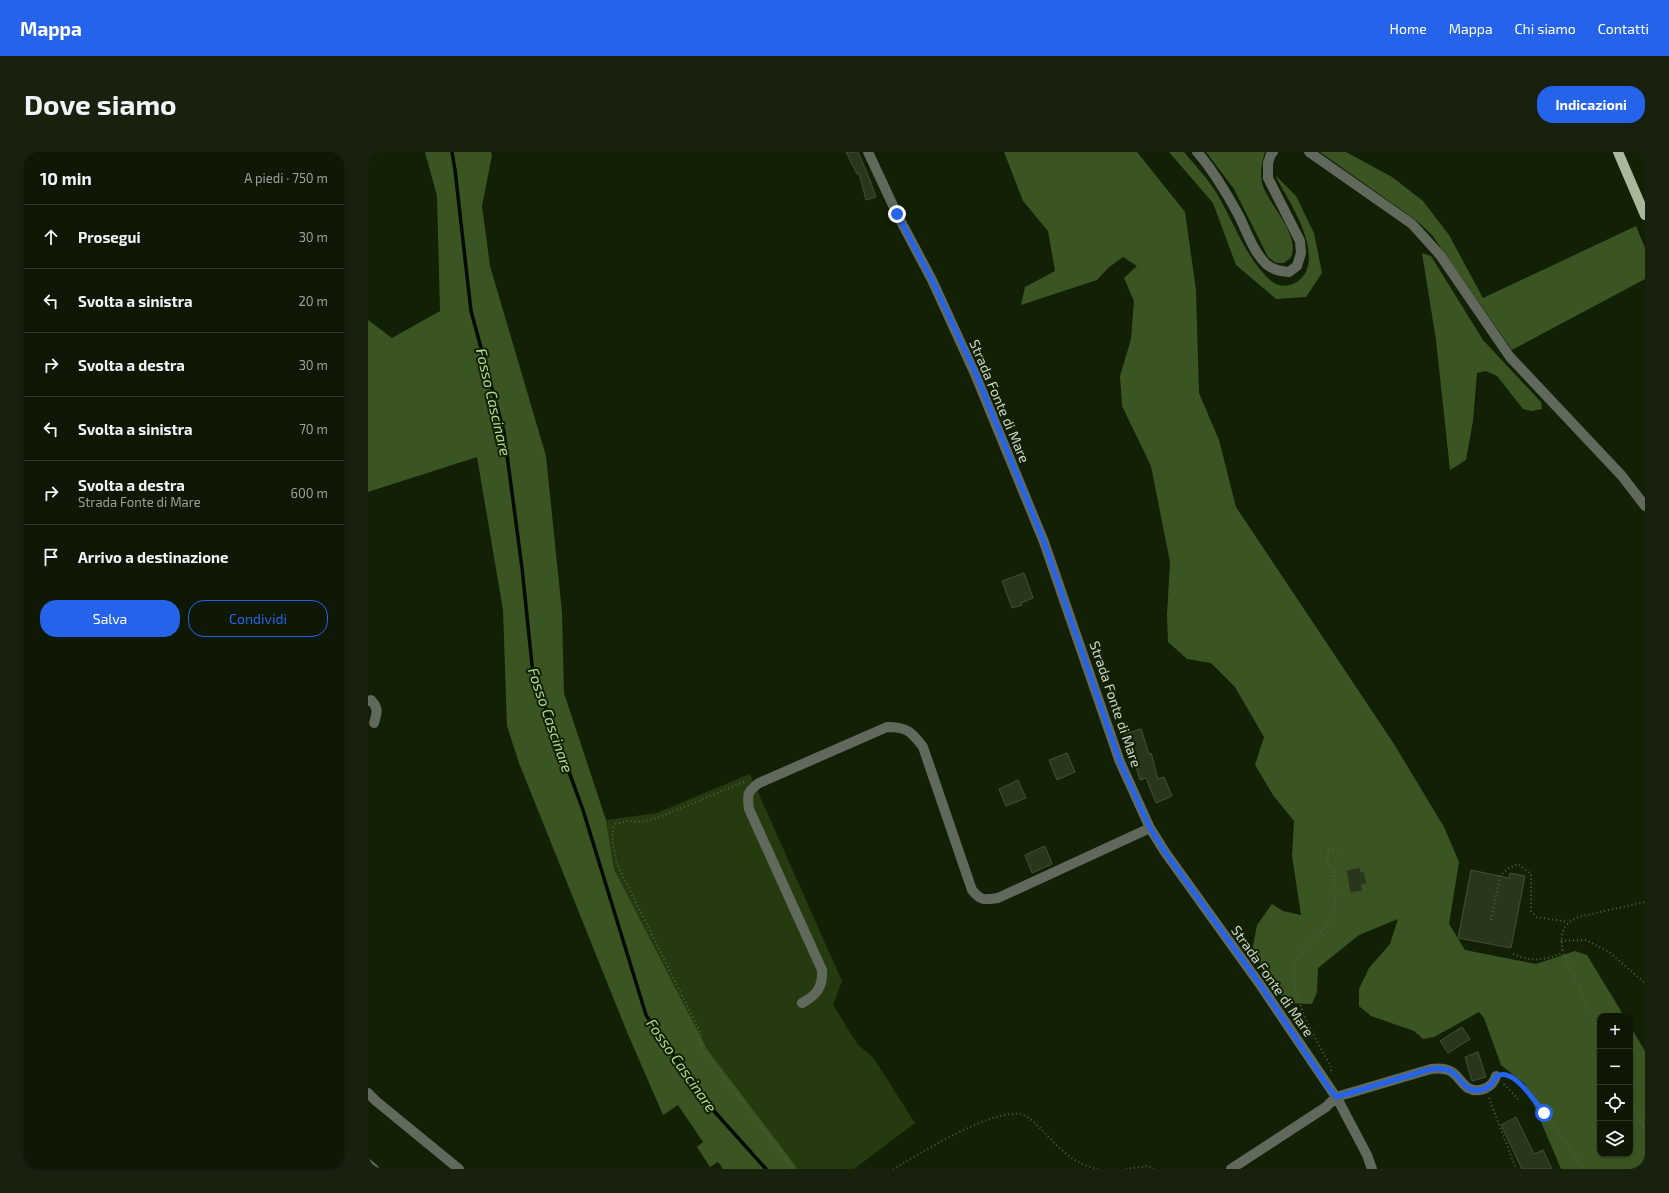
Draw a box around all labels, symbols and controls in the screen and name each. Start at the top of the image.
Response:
text: Mappa [20,17,82,40]
text: Home [1390,20,1427,37]
text: Mappa [1449,20,1493,37]
text: Chi siamo [1515,20,1576,37]
text: Contatti [1598,20,1649,37]
button: Indicazioni [1537,86,1645,123]
text: Dove siamo [24,87,177,121]
text: 10 min [40,168,92,188]
text: A piedi · 750 m [244,170,328,186]
route end [888,205,906,223]
icon: ahead [40,226,62,248]
text: Prosegui [78,228,141,246]
text: 30 m [299,229,328,245]
icon: left [40,290,62,312]
text: Svolta a sinistra [78,292,193,310]
text: 20 m [299,293,328,309]
street label: Strada Fonte di Mare [966,337,1034,465]
water label: Fosso Cascinare [473,346,515,458]
icon: right [40,354,62,376]
text: Svolta a destra [78,356,185,374]
text: 30 m [299,357,328,373]
icon: left [40,418,62,440]
text: Svolta a sinistra [78,420,193,438]
text: 70 m [299,421,328,437]
text: Svolta a destra [78,476,185,494]
icon: right [40,482,62,504]
text: 600 m [291,485,328,501]
text: Strada Fonte di Mare [78,494,201,510]
icon: arrive [40,546,62,568]
text: Arrivo a destinazione [78,548,229,566]
button: Salva [40,600,180,637]
button: Condividi [188,600,328,637]
street label: Strada Fonte di Mare [1086,639,1146,769]
water label: Fosso Cascinare [525,665,577,775]
street label: Strada Fonte di Mare [1228,922,1318,1040]
map controls [1597,1013,1633,1157]
button: + [1597,1013,1633,1049]
water label: Fosso Cascinare [643,1015,721,1115]
button: − [1597,1049,1633,1085]
button: locate [1597,1085,1633,1121]
route start [1535,1104,1553,1122]
button: layers [1597,1121,1633,1157]

